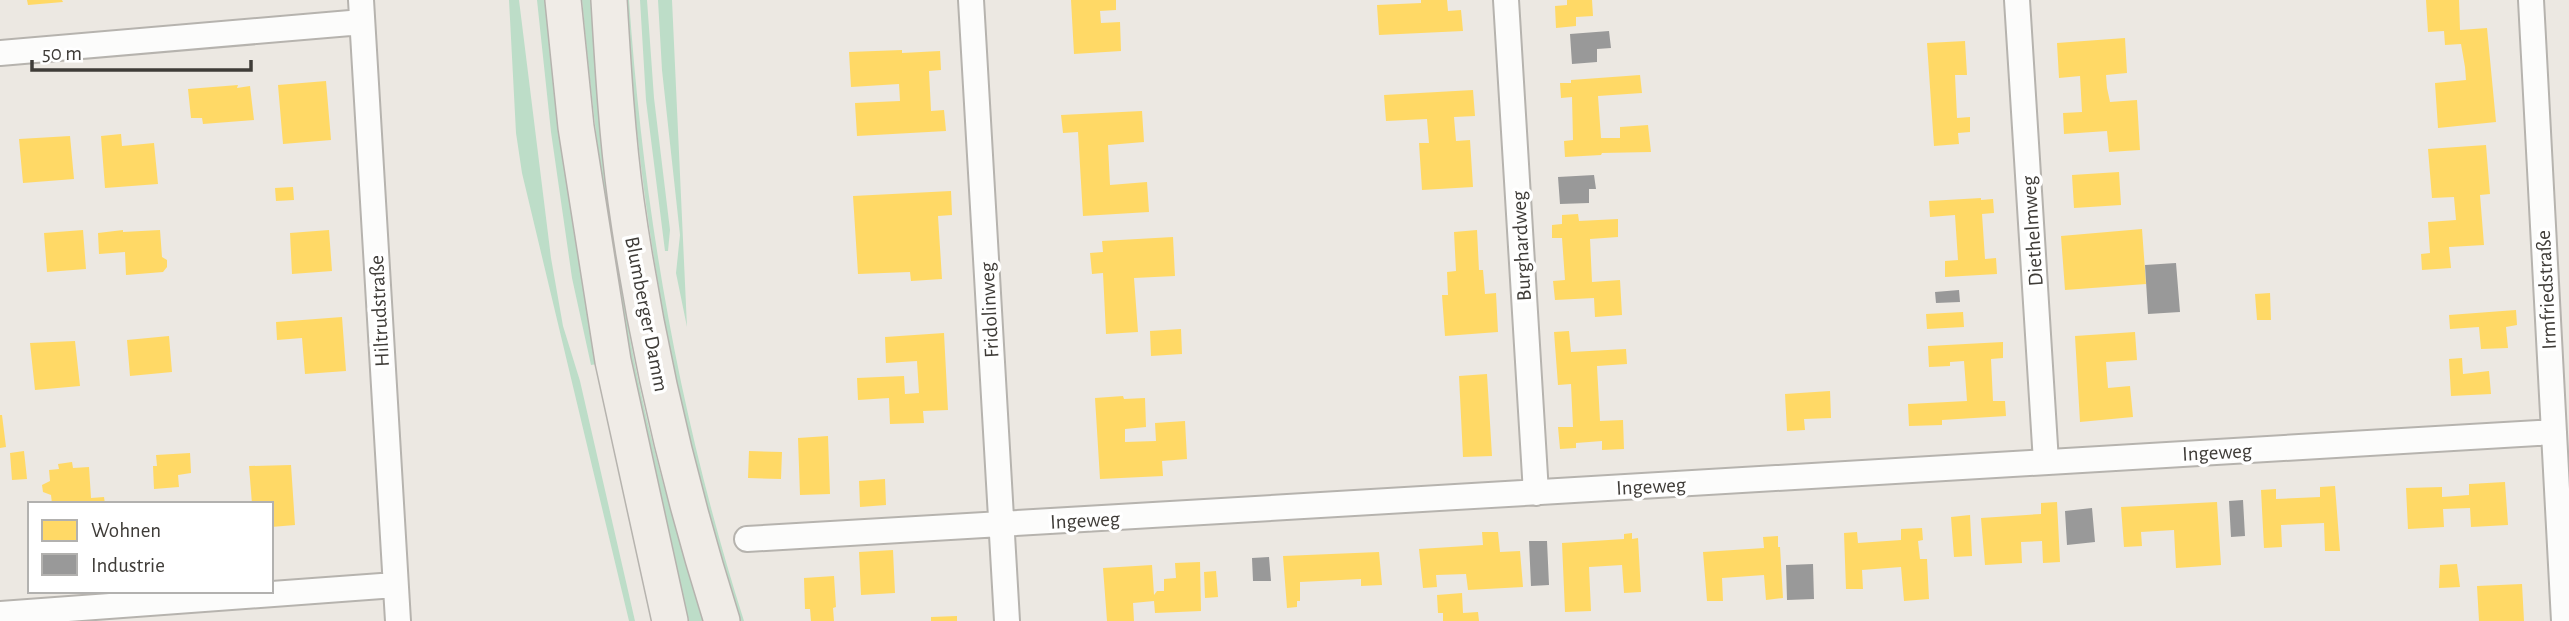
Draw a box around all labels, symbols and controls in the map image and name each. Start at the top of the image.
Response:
scale bar [32,28,250,72]
text: 50 m [42,43,82,64]
street label: Diethelmweg [2018,174,2047,287]
street label: Burghardweg [1508,190,1535,302]
street label: Irmfriedstraße [2533,230,2560,350]
street label: Blumberger Damm [621,235,672,393]
street label: Hiltrudstraße [366,255,393,367]
street label: Fridolinweg [976,261,1002,358]
street label: Ingeweg [2182,440,2253,465]
street label: Ingeweg [1616,474,1687,499]
legend [28,502,273,593]
street label: Ingeweg [1050,508,1121,533]
text: Wohnen [91,520,161,541]
text: Industrie [91,555,165,576]

